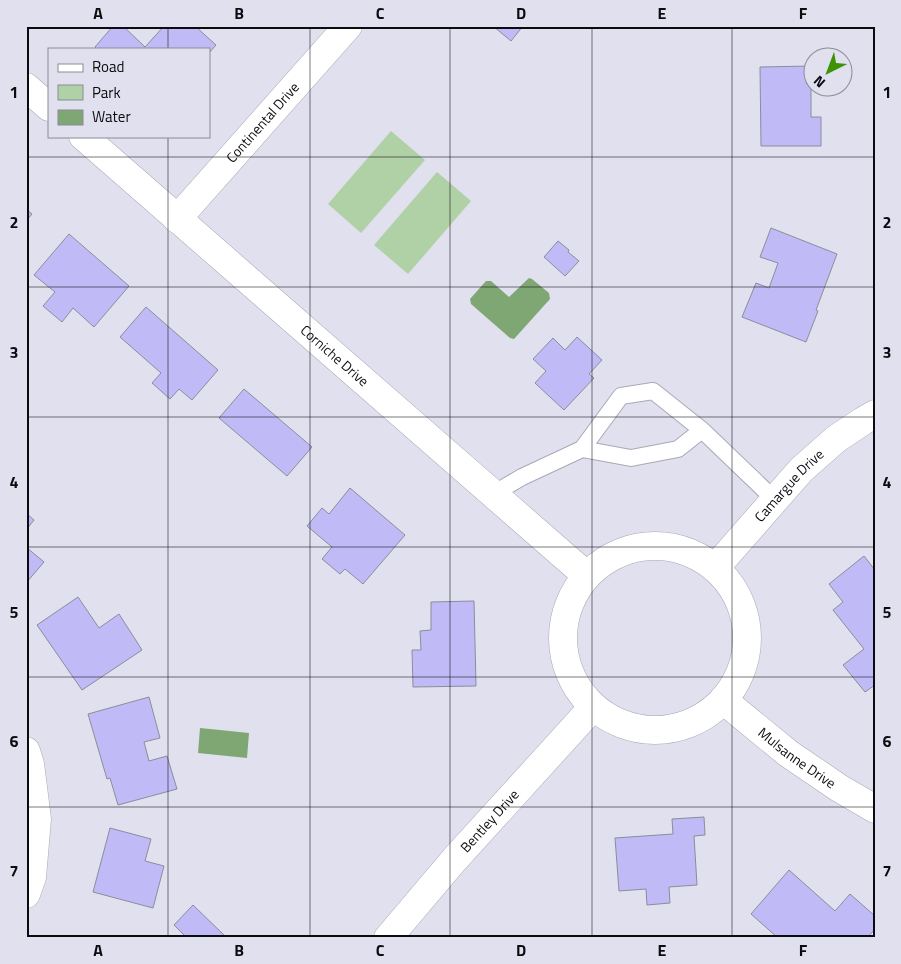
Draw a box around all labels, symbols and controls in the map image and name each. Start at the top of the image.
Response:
text: A [93,1,103,25]
text: B [234,1,244,25]
text: C [376,1,385,25]
text: D [516,1,526,25]
text: E [658,1,667,25]
text: F [799,1,808,25]
legend [48,48,210,138]
north arrow [804,48,854,98]
text: Road [92,55,124,78]
text: N [808,71,830,93]
street label: Continental Drive [221,77,304,167]
text: 1 [10,80,18,104]
text: 1 [883,80,891,104]
text: Park [92,81,121,104]
text: Water [92,105,131,128]
text: 2 [10,210,18,234]
text: 2 [883,210,891,234]
street label: Corniche Drive [296,319,374,391]
text: 3 [10,340,18,364]
text: 3 [883,340,891,364]
street label: Camargue Drive [749,444,828,526]
text: 4 [10,470,19,494]
text: 4 [883,470,892,494]
text: 5 [10,600,19,624]
text: 5 [883,600,892,624]
street label: Mulsanne Drive [754,722,840,793]
text: 6 [10,729,19,753]
text: 6 [883,729,892,753]
street label: Bentley Drive [455,784,523,857]
text: 7 [10,859,18,883]
text: 7 [883,859,891,883]
text: A [93,938,103,962]
text: B [234,938,244,962]
text: C [376,938,385,962]
text: D [516,938,526,962]
text: E [658,938,667,962]
text: F [799,938,808,962]

